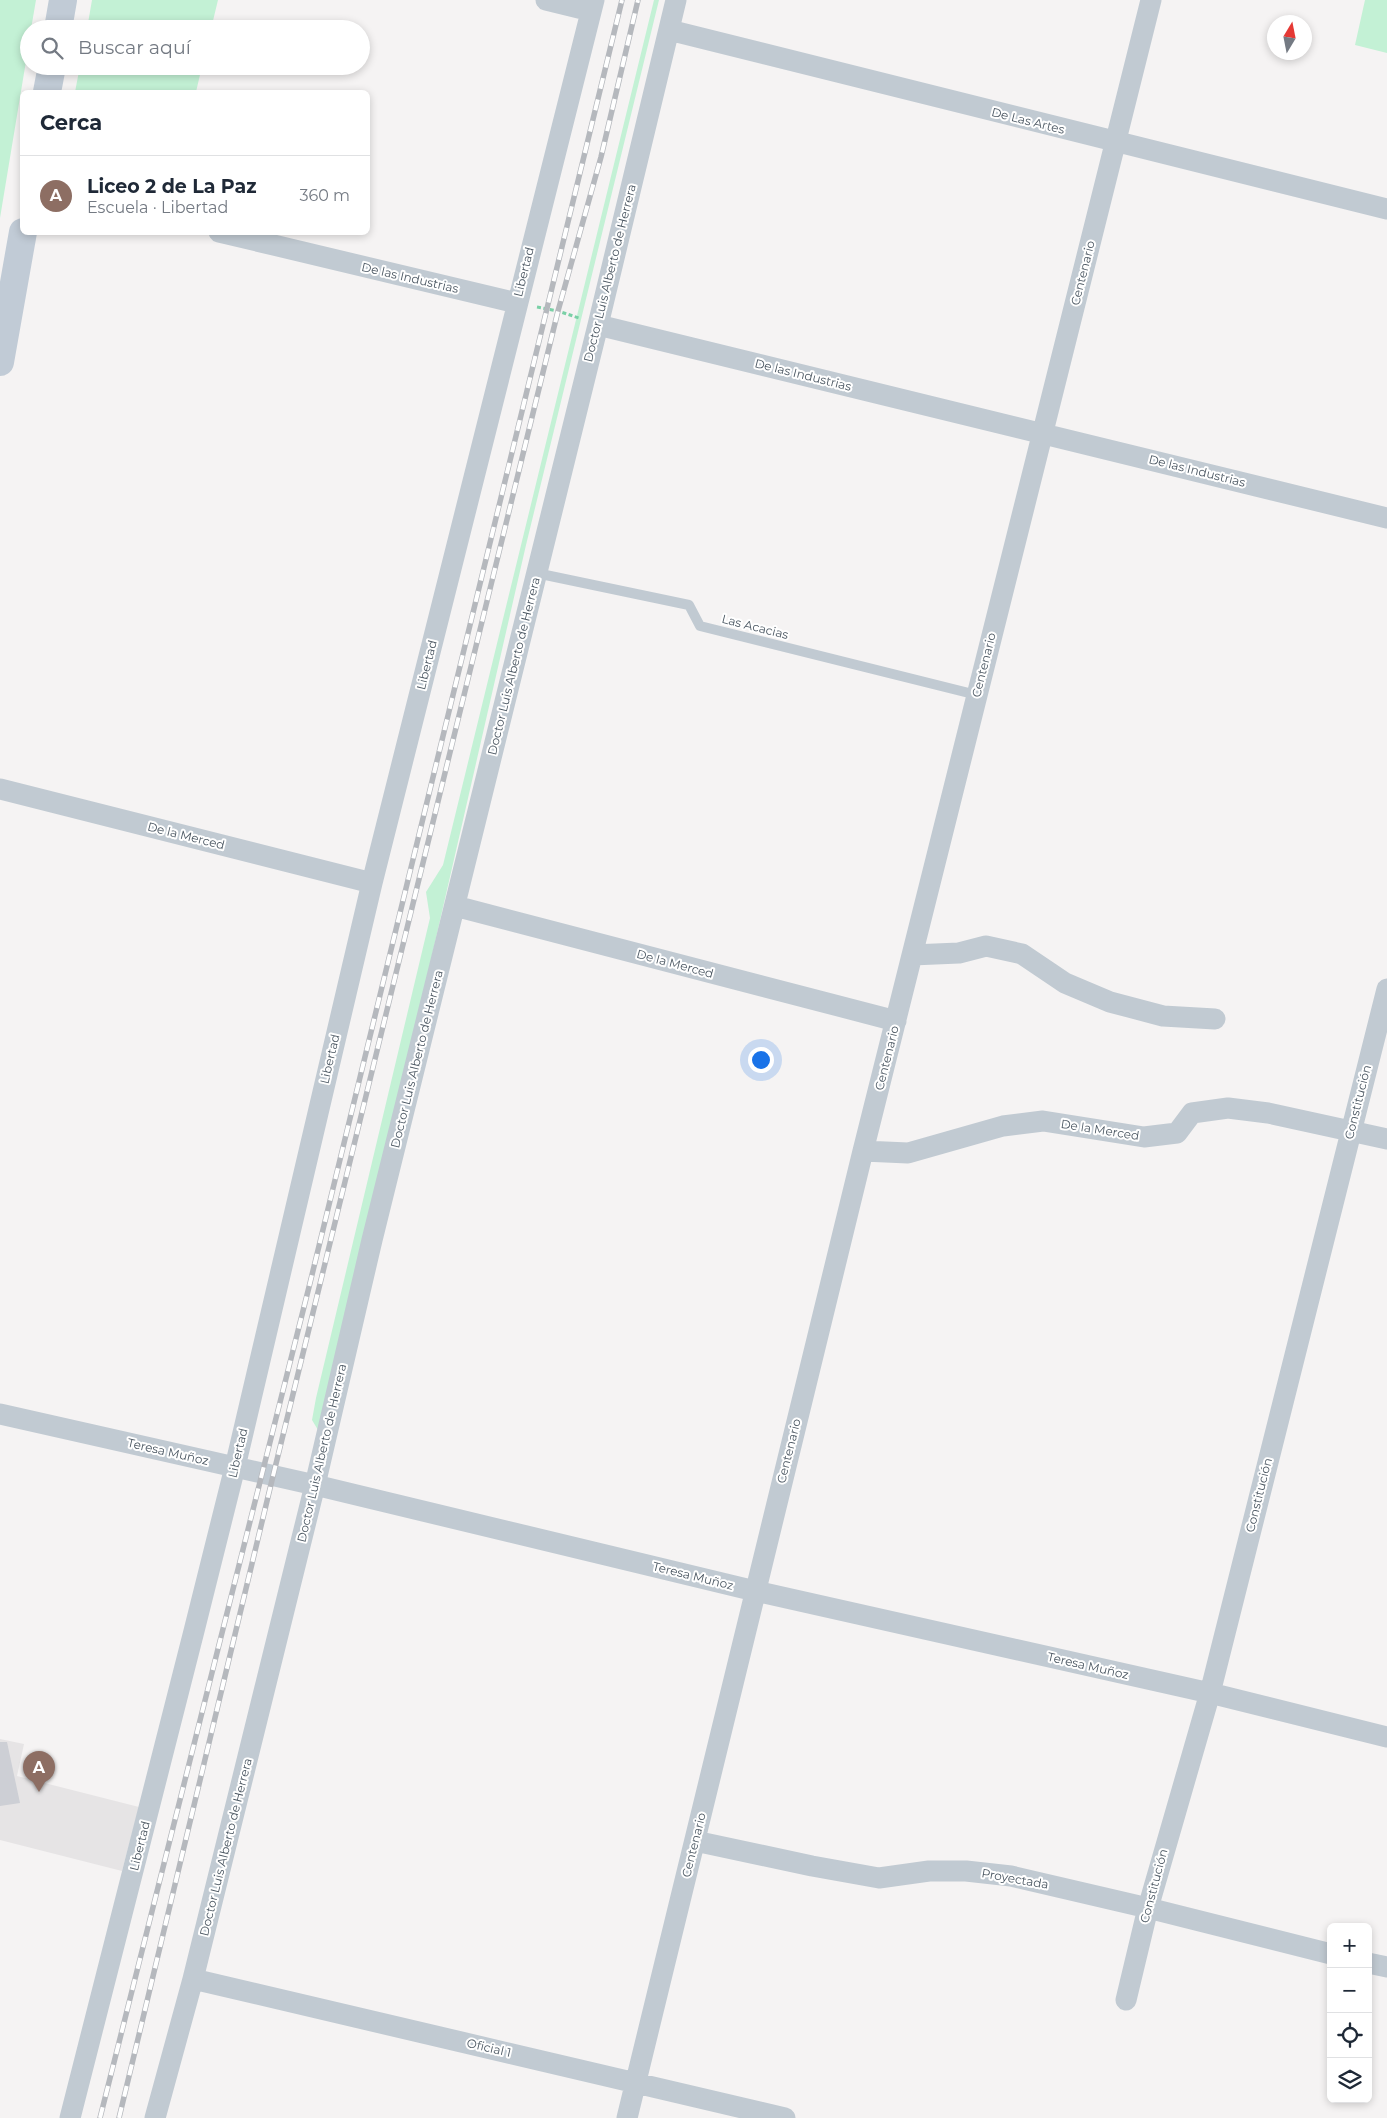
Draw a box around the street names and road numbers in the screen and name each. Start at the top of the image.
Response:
street label: De Las Artes [990,104,1066,137]
street label: Doctor Luis Alberto de Herrera [580,182,639,363]
street label: Centenario [1067,239,1098,307]
street label: Libertad [510,246,537,298]
street label: De las Industrias [360,259,460,296]
street label: De las Industrias [753,355,853,394]
street label: De las Industrias [1147,451,1247,490]
street label: Doctor Luis Alberto de Herrera [484,575,543,756]
street label: Las Acacias [720,611,790,642]
street label: Centenario [968,631,999,699]
street label: Libertad [413,639,440,691]
street label: De la Merced [146,819,226,852]
street label: De la Merced [635,946,715,981]
street label: Doctor Luis Alberto de Herrera [387,968,446,1149]
street label: Centenario [871,1024,902,1092]
street label: Libertad [317,1033,343,1085]
street label: Constitución [1341,1063,1374,1141]
street label: De la Merced [1060,1116,1140,1143]
street label: Doctor Luis Alberto de Herrera [294,1362,349,1544]
street label: Centenario [773,1417,804,1485]
street label: Libertad [225,1427,251,1479]
street label: Teresa Muñoz [126,1435,210,1468]
street label: Constitución [1242,1456,1275,1534]
street label: Teresa Muñoz [651,1558,735,1593]
street label: Teresa Muñoz [1046,1649,1130,1682]
street label: Doctor Luis Alberto de Herrera [196,1756,255,1937]
street label: Centenario [678,1811,709,1879]
street label: Libertad [126,1820,153,1872]
street label: Constitución [1136,1847,1171,1925]
street label: Proyectada [980,1865,1050,1892]
street label: Oficial 1 [465,2035,513,2060]

